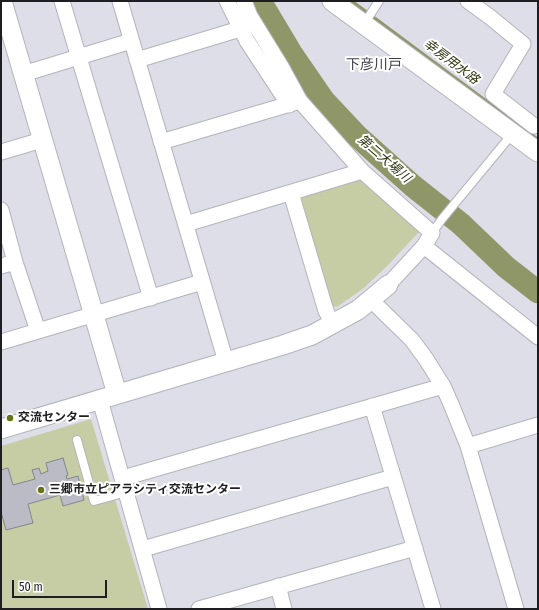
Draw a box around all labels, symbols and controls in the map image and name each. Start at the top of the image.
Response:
water label: 幸房用水路 [420,36,482,88]
district label: 下彦川戸 [346,57,402,73]
water label: 第二大場川 [354,132,414,186]
place label: 交流センター [18,411,90,425]
marker: 交流センター [5,413,15,423]
place label: 三郷市立ピアラシティ交流センター [49,483,241,497]
marker: 三郷市立ピアラシティ交流センター [36,485,46,495]
scale bar [14,572,109,598]
text: 50 m [19,580,43,594]

